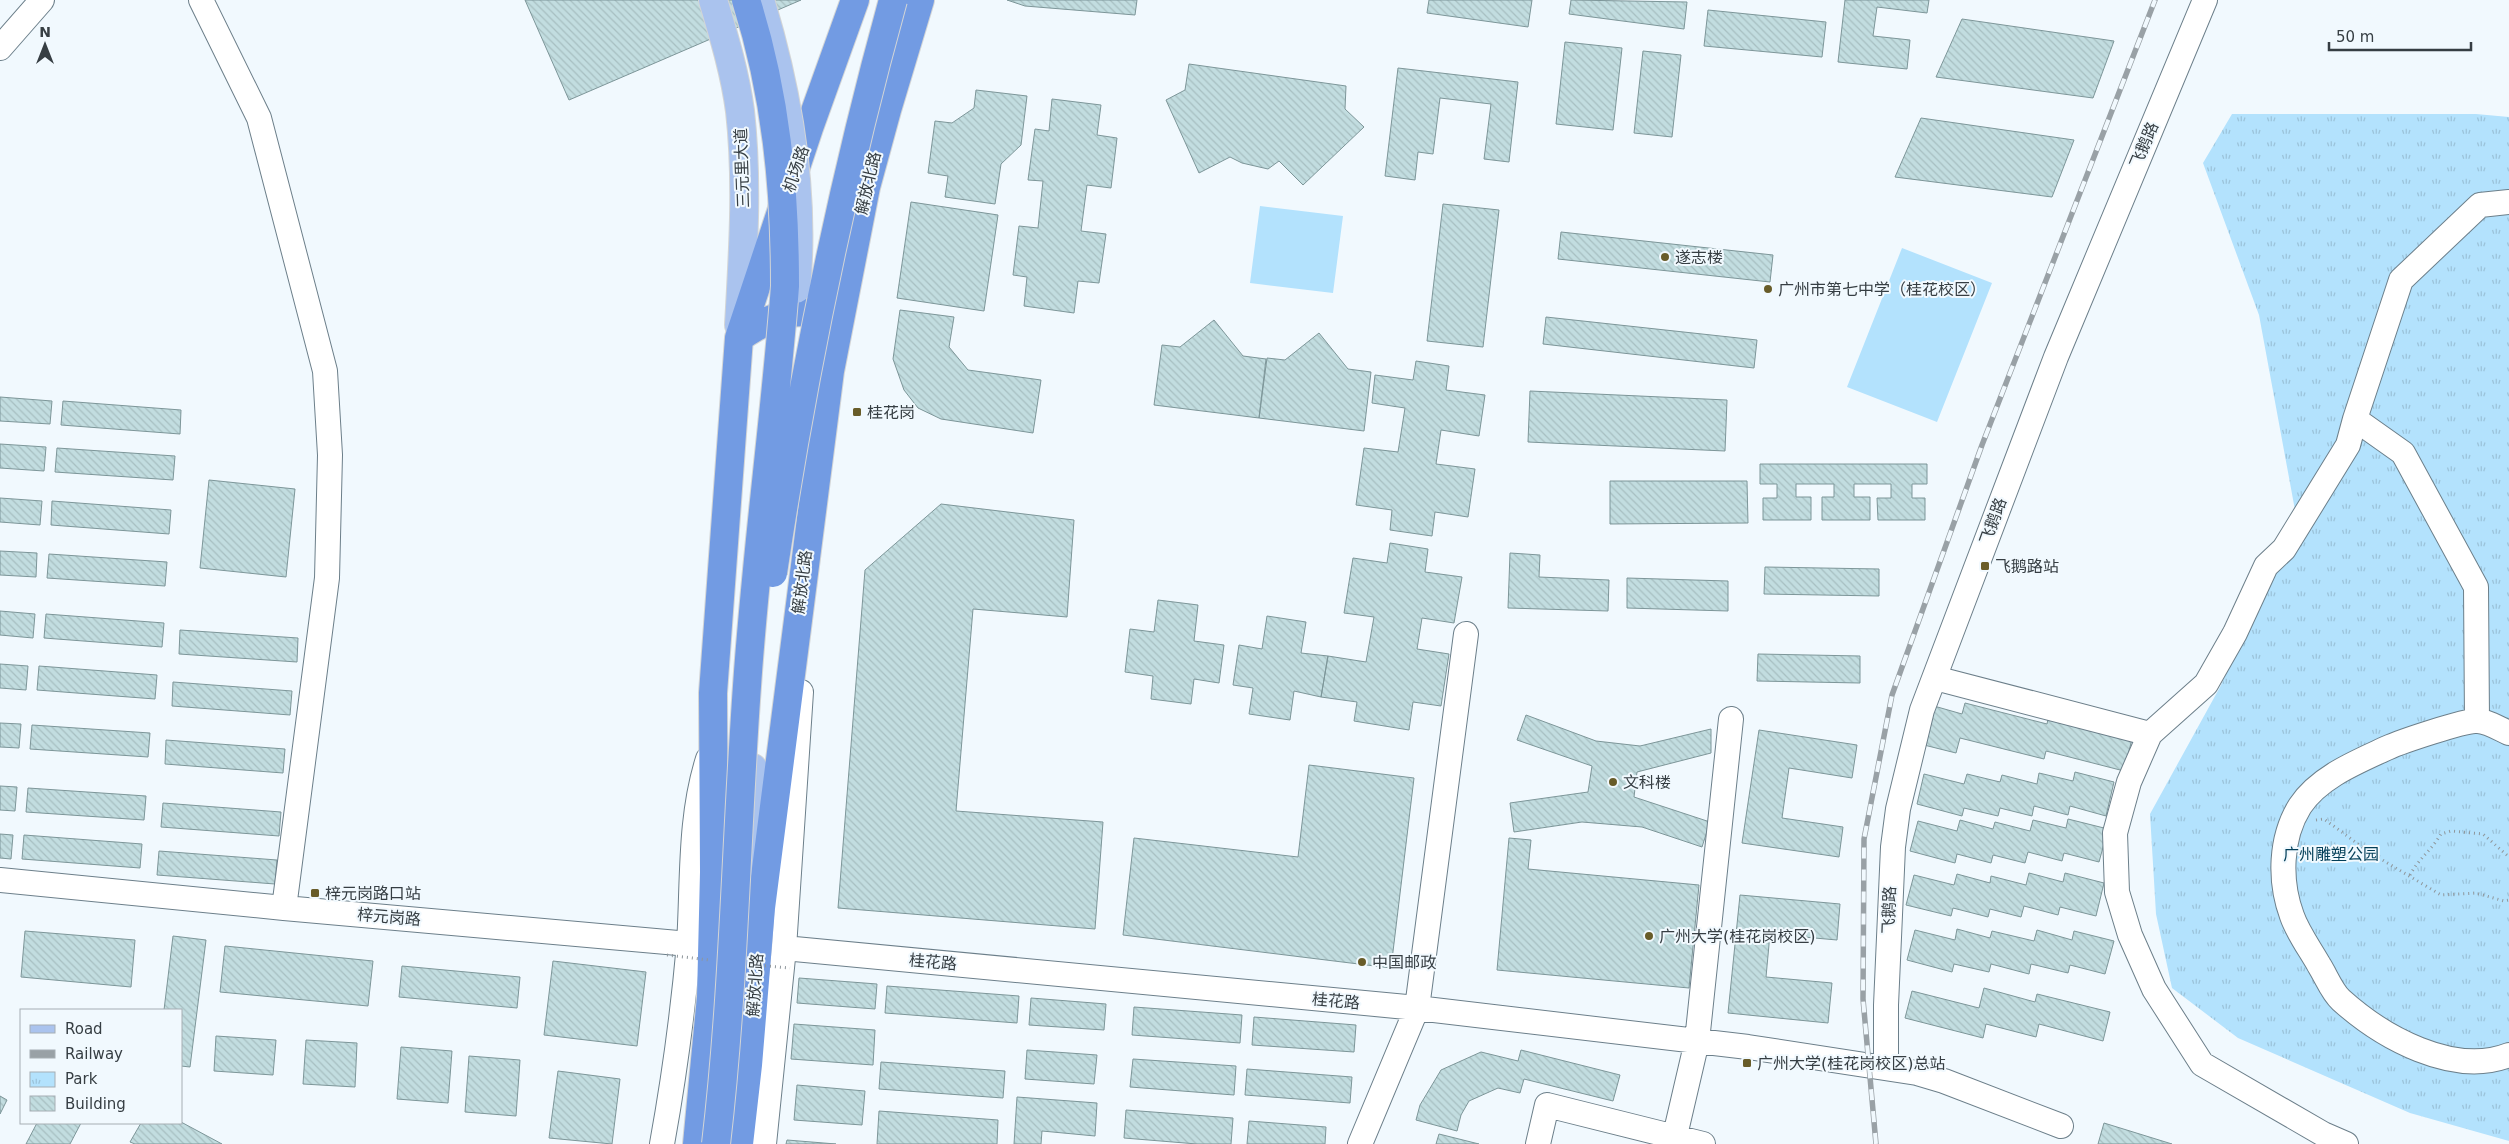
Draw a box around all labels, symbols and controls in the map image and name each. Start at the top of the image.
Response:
north arrow [20,20,70,70]
scale bar [2329,20,2472,52]
text: N [39,24,51,40]
text: 50 m [2336,28,2374,46]
street label: 飞鹅路 [2126,119,2162,171]
street label: 三元里大道 [731,128,753,208]
street label: 机场路 [779,143,813,195]
street label: 解放北路 [852,150,884,216]
place label: 遂志楼 [1675,248,1723,267]
marker: 遂志楼 [1659,251,1671,263]
place label: 广州市第七中学（桂花校区） [1778,280,1986,299]
marker: 广州市第七中学（桂花校区） [1762,283,1774,295]
place label: 桂花岗 [867,403,915,422]
marker: 桂花岗 [851,406,863,418]
street label: 飞鹅路 [1976,495,2010,547]
street label: 解放北路 [789,549,815,615]
place label: 飞鹅路站 [1995,557,2059,576]
marker: 飞鹅路站 [1979,560,1991,572]
place label: 文科楼 [1623,773,1671,792]
marker: 文科楼 [1607,776,1619,788]
park label: 广州雕塑公园 [2283,845,2379,864]
place label: 梓元岗路口站 [325,884,421,903]
street label: 飞鹅路 [1879,886,1899,934]
marker: 梓元岗路口站 [309,887,321,899]
street label: 梓元岗路 [356,905,422,929]
place label: 广州大学(桂花岗校区) [1659,927,1816,946]
marker: 广州大学(桂花岗校区) [1643,930,1655,942]
street label: 桂花路 [908,950,958,974]
street label: 解放北路 [743,952,767,1018]
place label: 中国邮政 [1372,953,1436,972]
marker: 中国邮政 [1356,956,1368,968]
street label: 桂花路 [1311,989,1361,1013]
legend [20,1009,182,1124]
text: Road [65,1020,103,1038]
text: Railway [65,1045,123,1063]
place label: 广州大学(桂花岗校区)总站 [1757,1054,1946,1073]
marker: 广州大学(桂花岗校区)总站 [1741,1057,1753,1069]
text: Park [65,1070,98,1088]
text: Building [65,1095,126,1113]

